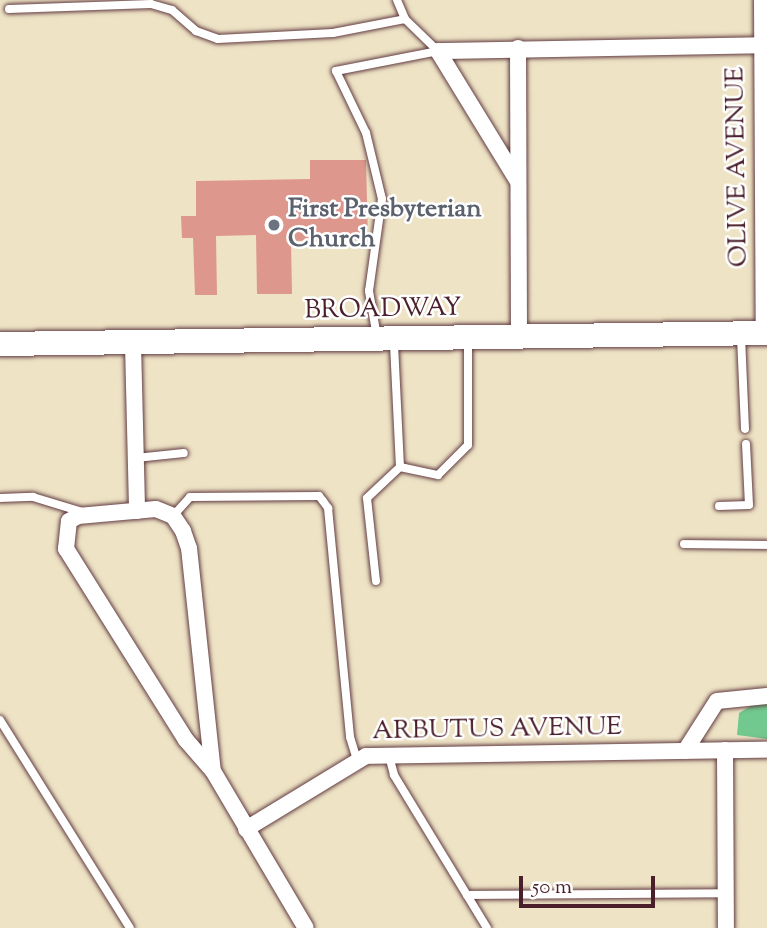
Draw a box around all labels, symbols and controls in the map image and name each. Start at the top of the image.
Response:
street label: OLIVE AVENUE [721,67,755,267]
place label: First Presbyterian Church [288,194,482,256]
marker: First Presbyterian Church [266,217,282,233]
street label: BROADWAY [304,293,462,327]
street label: ARBUTUS AVENUE [372,712,622,748]
scale bar [522,862,658,906]
text: 50 m [532,873,572,903]

